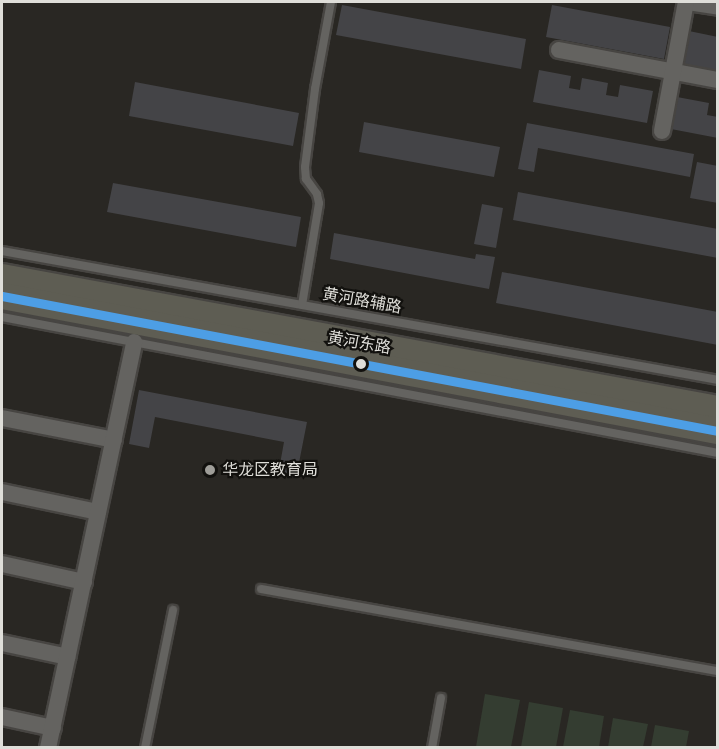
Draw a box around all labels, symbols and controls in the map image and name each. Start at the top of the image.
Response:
street label: 黄河路辅路 [321,285,403,317]
street label: 黄河东路 [326,328,392,358]
unlabelled marker [355,358,367,370]
place label: 华龙区教育局 [222,460,318,480]
marker: 华龙区教育局 [203,463,217,477]

